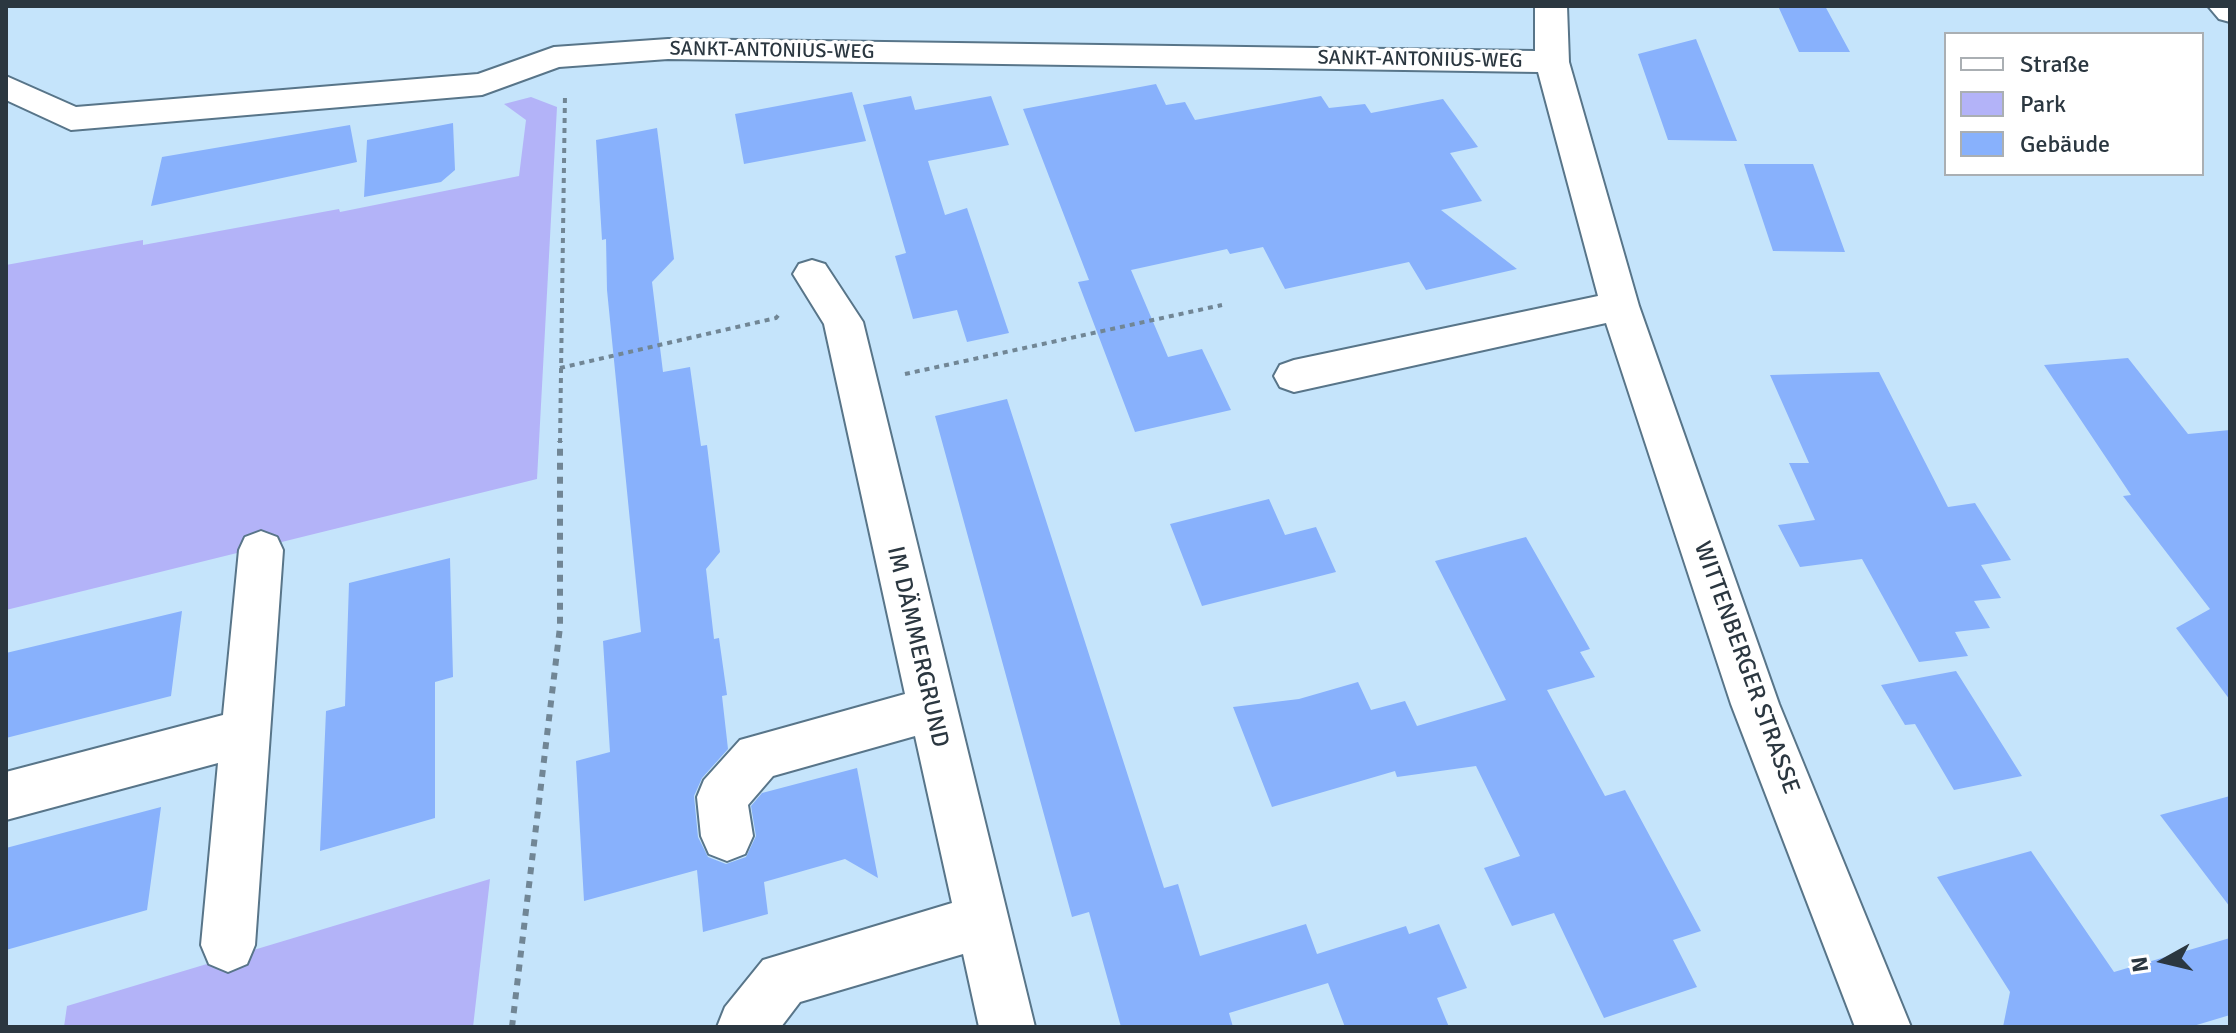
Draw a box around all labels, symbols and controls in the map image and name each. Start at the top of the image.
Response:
legend [1944,32,2204,176]
street label: SANKT-ANTONIUS-WEG [669,37,875,65]
street label: SANKT-ANTONIUS-WEG [1317,46,1523,74]
text: Straße [2020,49,2090,79]
text: Park [2020,89,2066,119]
text: Gebäude [2020,129,2110,159]
street label: WITTENBERGER STRASSE [1687,538,1805,798]
street label: IM DÄMMERGRUND [880,544,954,750]
north arrow [2124,921,2204,1001]
text: N [2125,955,2154,974]

